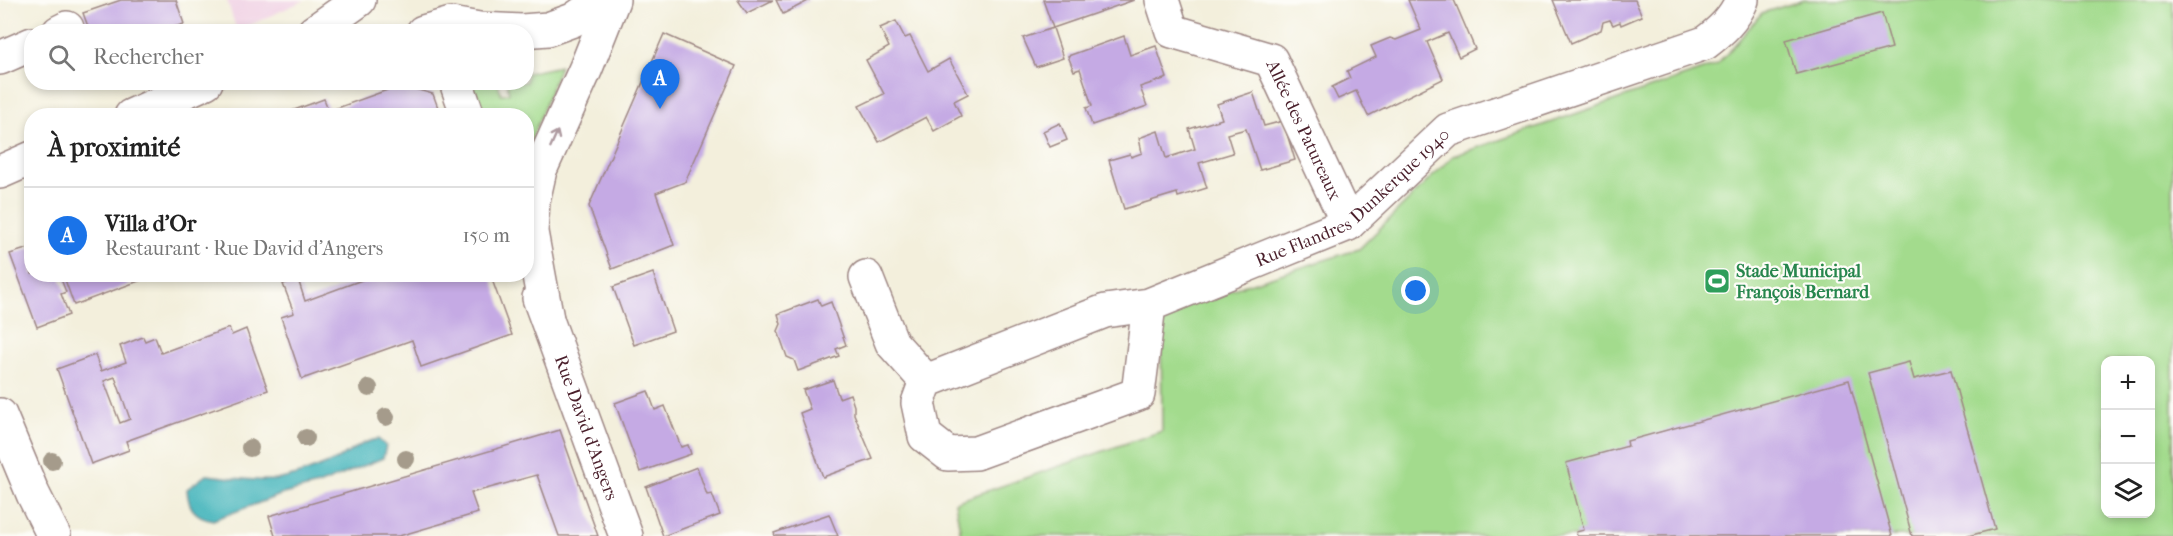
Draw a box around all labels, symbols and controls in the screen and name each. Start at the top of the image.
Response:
search box [24,24,534,90]
icon: search [45,41,78,74]
text: Rechercher [93,44,204,70]
street label: Allée des Patureaux [1262,56,1346,204]
pin: A [640,60,680,109]
street label: Rue Flandres Dunkerque 1940 [1252,124,1454,271]
one-way arrow [549,131,560,149]
text: À proximité [48,132,180,163]
text: Villa d'Or [105,211,196,237]
text: A [61,224,74,247]
text: 150 m [462,224,510,247]
text: Restaurant · Rue David d'Angers [105,237,383,260]
place label: Stade Municipal François Bernard [1735,261,1870,303]
sports icon: Stade Municipal François Bernard [1702,266,1732,296]
your location [1401,276,1430,305]
street label: Rue David d'Angers [550,352,623,503]
map controls [2101,356,2155,518]
button: + [2101,356,2155,410]
button: − [2101,410,2155,464]
button: layers [2101,464,2155,518]

